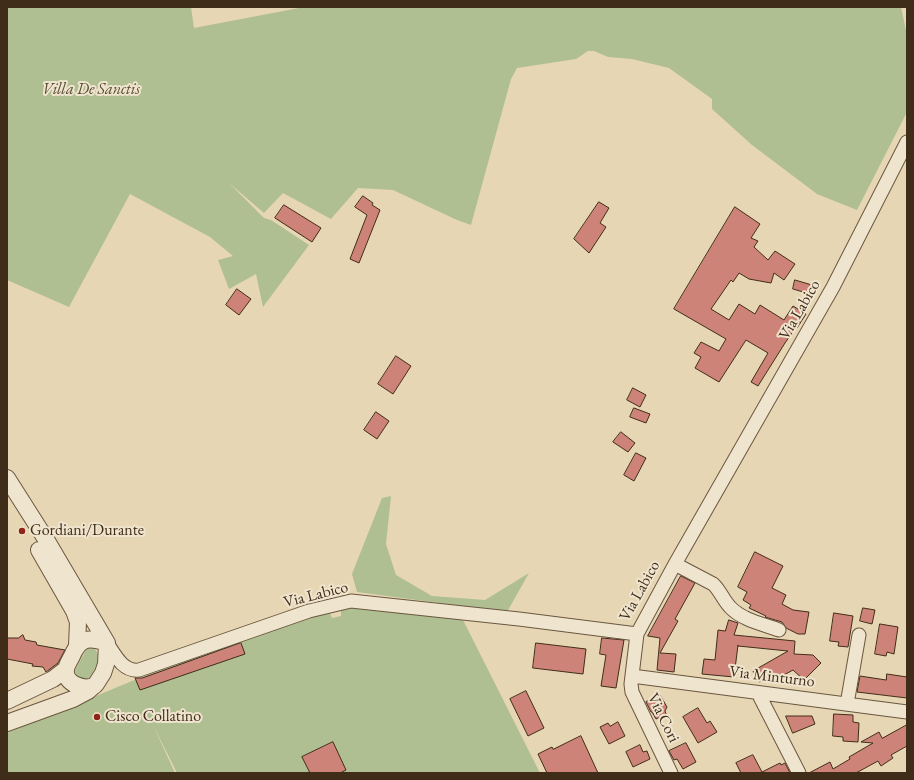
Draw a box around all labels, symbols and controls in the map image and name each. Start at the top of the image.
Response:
park label: Villa De Sanctis [42,80,140,100]
street label: Via Labico [775,277,825,343]
place label: Gordiani/Durante [30,521,144,541]
marker: Gordiani/Durante [17,526,27,536]
street label: Via Labico [616,558,664,624]
street label: Via Labico [282,578,350,612]
street label: Via Minturno [728,662,816,692]
street label: Via Cori [643,690,683,746]
place label: Cisco Collatino [105,707,201,727]
marker: Cisco Collatino [92,712,102,722]

